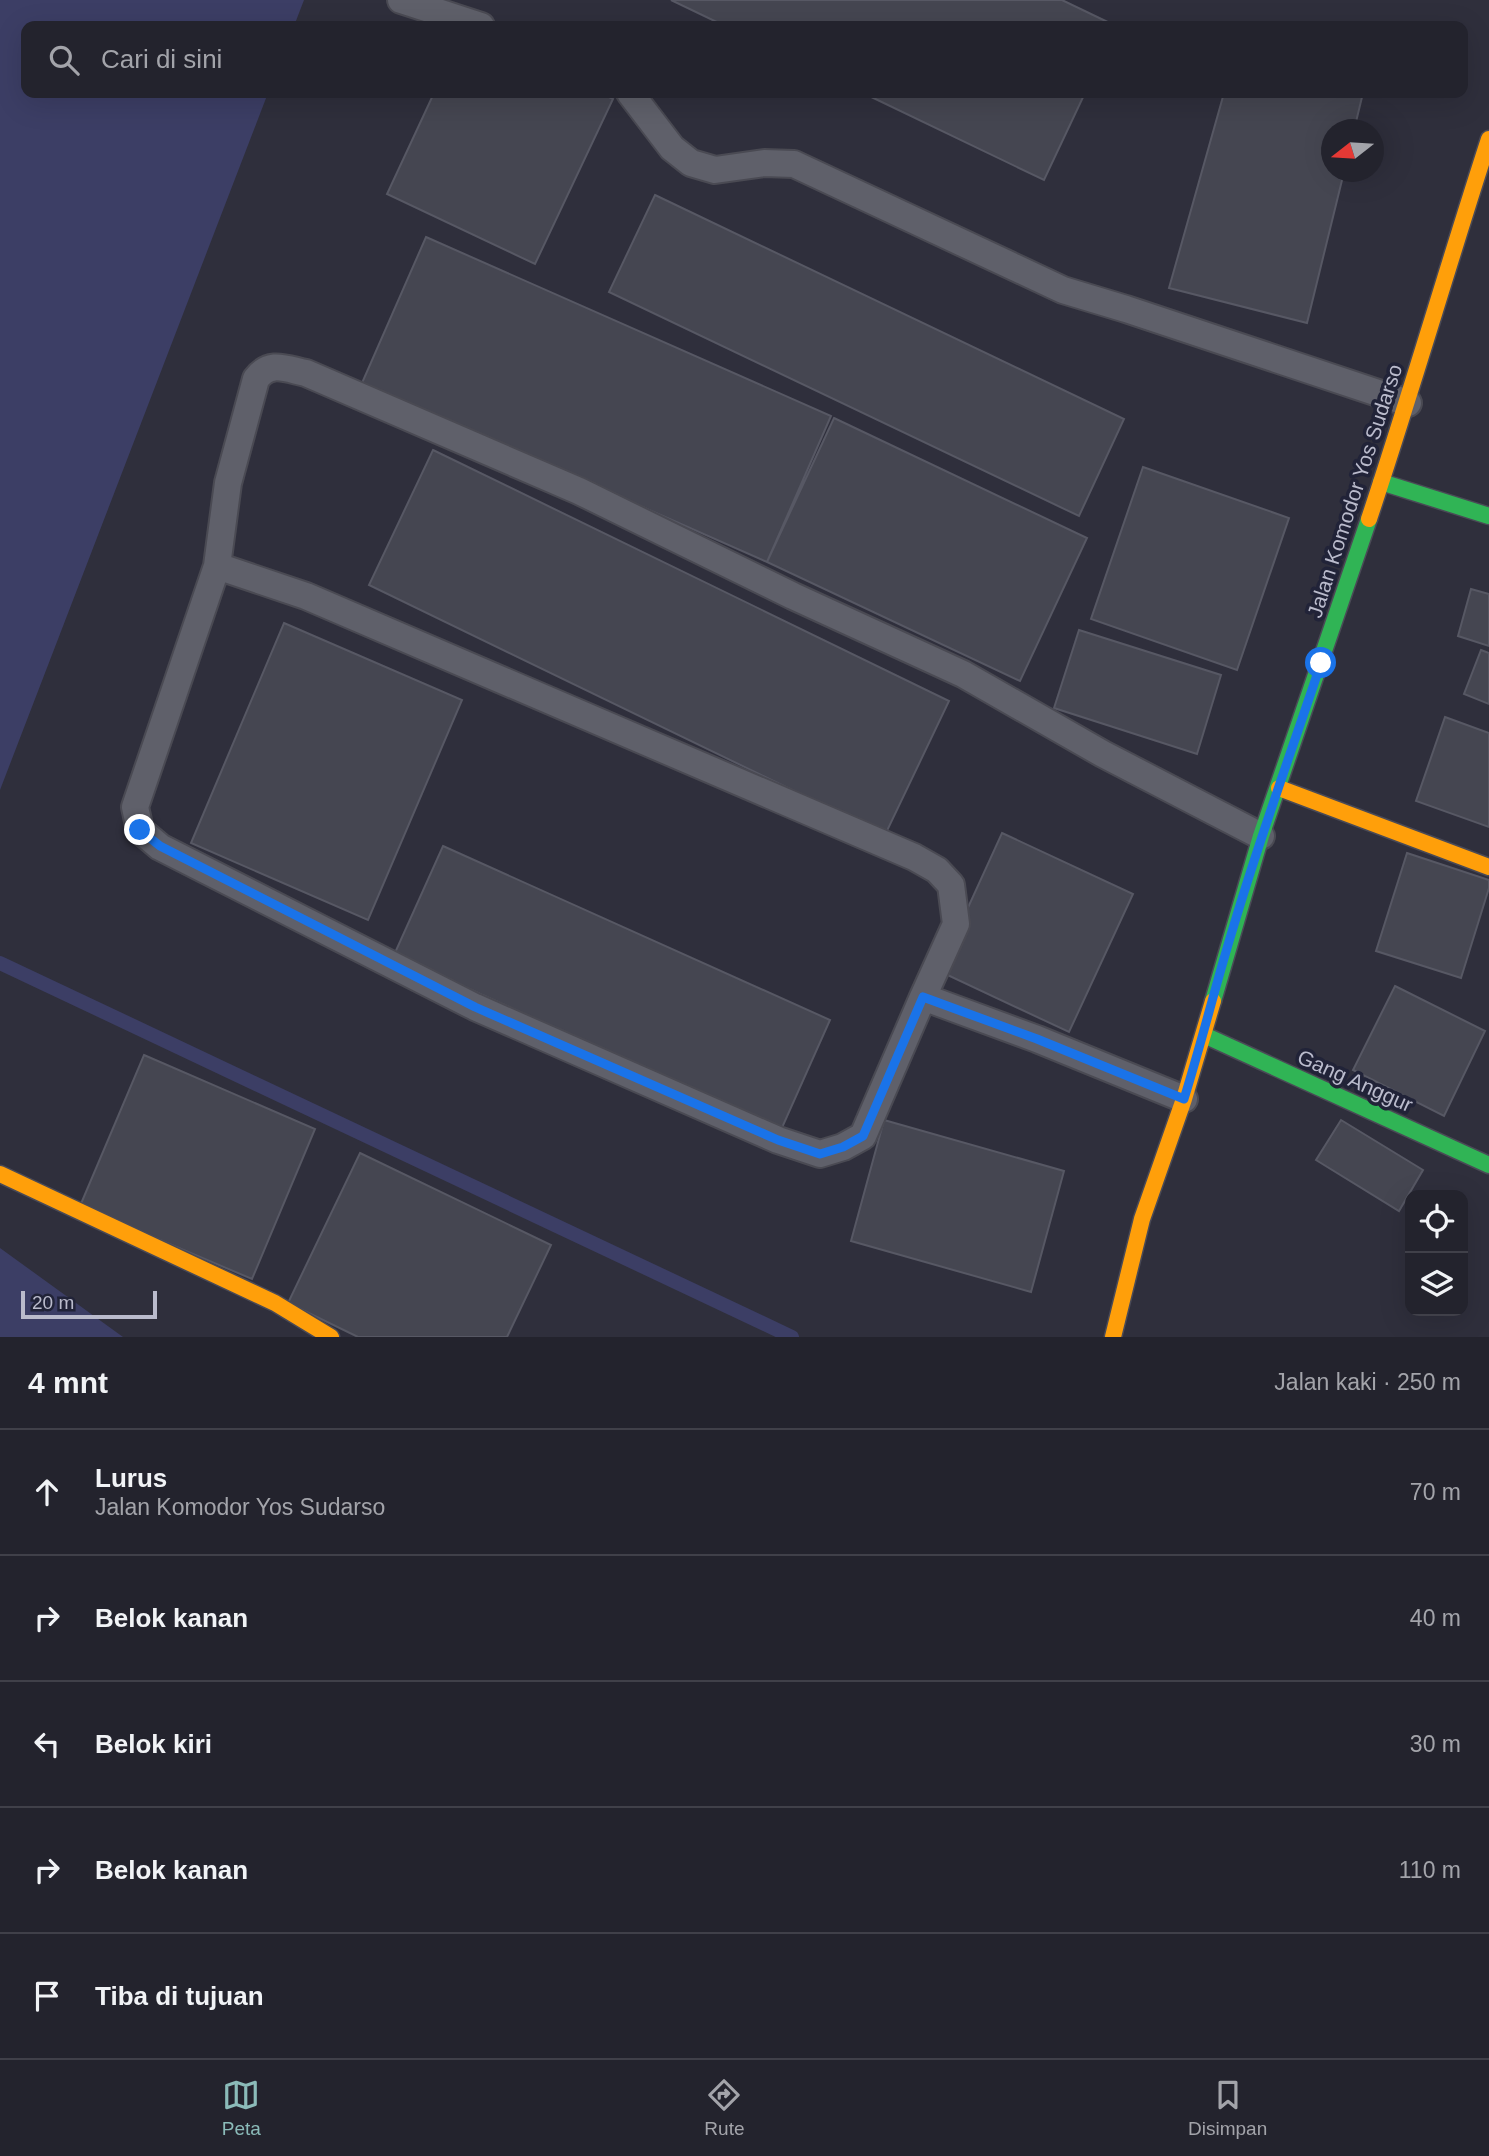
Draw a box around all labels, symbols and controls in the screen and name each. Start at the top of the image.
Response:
search box [21,21,1468,98]
icon: search [45,41,83,79]
text: Cari di sini [101,44,222,74]
north arrow [1321,119,1384,182]
street label: Jalan Komodor Yos Sudarso [1303,361,1406,620]
route start [1305,647,1336,678]
route end [124,814,155,845]
street label: Gang Anggur [1294,1045,1416,1116]
map controls [1405,1190,1468,1316]
button: locate [1405,1190,1468,1253]
button: layers [1405,1253,1468,1316]
scale bar [21,1288,158,1320]
text: 20 m [32,1292,74,1313]
text: 4 mnt [28,1366,108,1399]
text: Jalan kaki · 250 m [1274,1369,1461,1395]
text: Lurus [95,1463,167,1493]
icon: ahead [28,1473,66,1511]
text: 70 m [1410,1479,1461,1505]
text: Jalan Komodor Yos Sudarso [95,1494,385,1520]
icon: right [28,1599,66,1637]
text: Belok kanan [95,1603,248,1633]
text: 40 m [1410,1605,1461,1631]
icon: left [28,1725,66,1763]
text: Belok kiri [95,1729,212,1759]
text: 30 m [1410,1731,1461,1757]
icon: right [28,1851,66,1889]
text: Belok kanan [95,1855,248,1885]
text: 110 m [1399,1857,1461,1883]
icon: arrive [28,1977,66,2015]
text: Tiba di tujuan [95,1981,264,2011]
tab: Peta [222,2076,261,2140]
tab: Rute [704,2076,745,2140]
tab: Disimpan [1188,2076,1267,2140]

